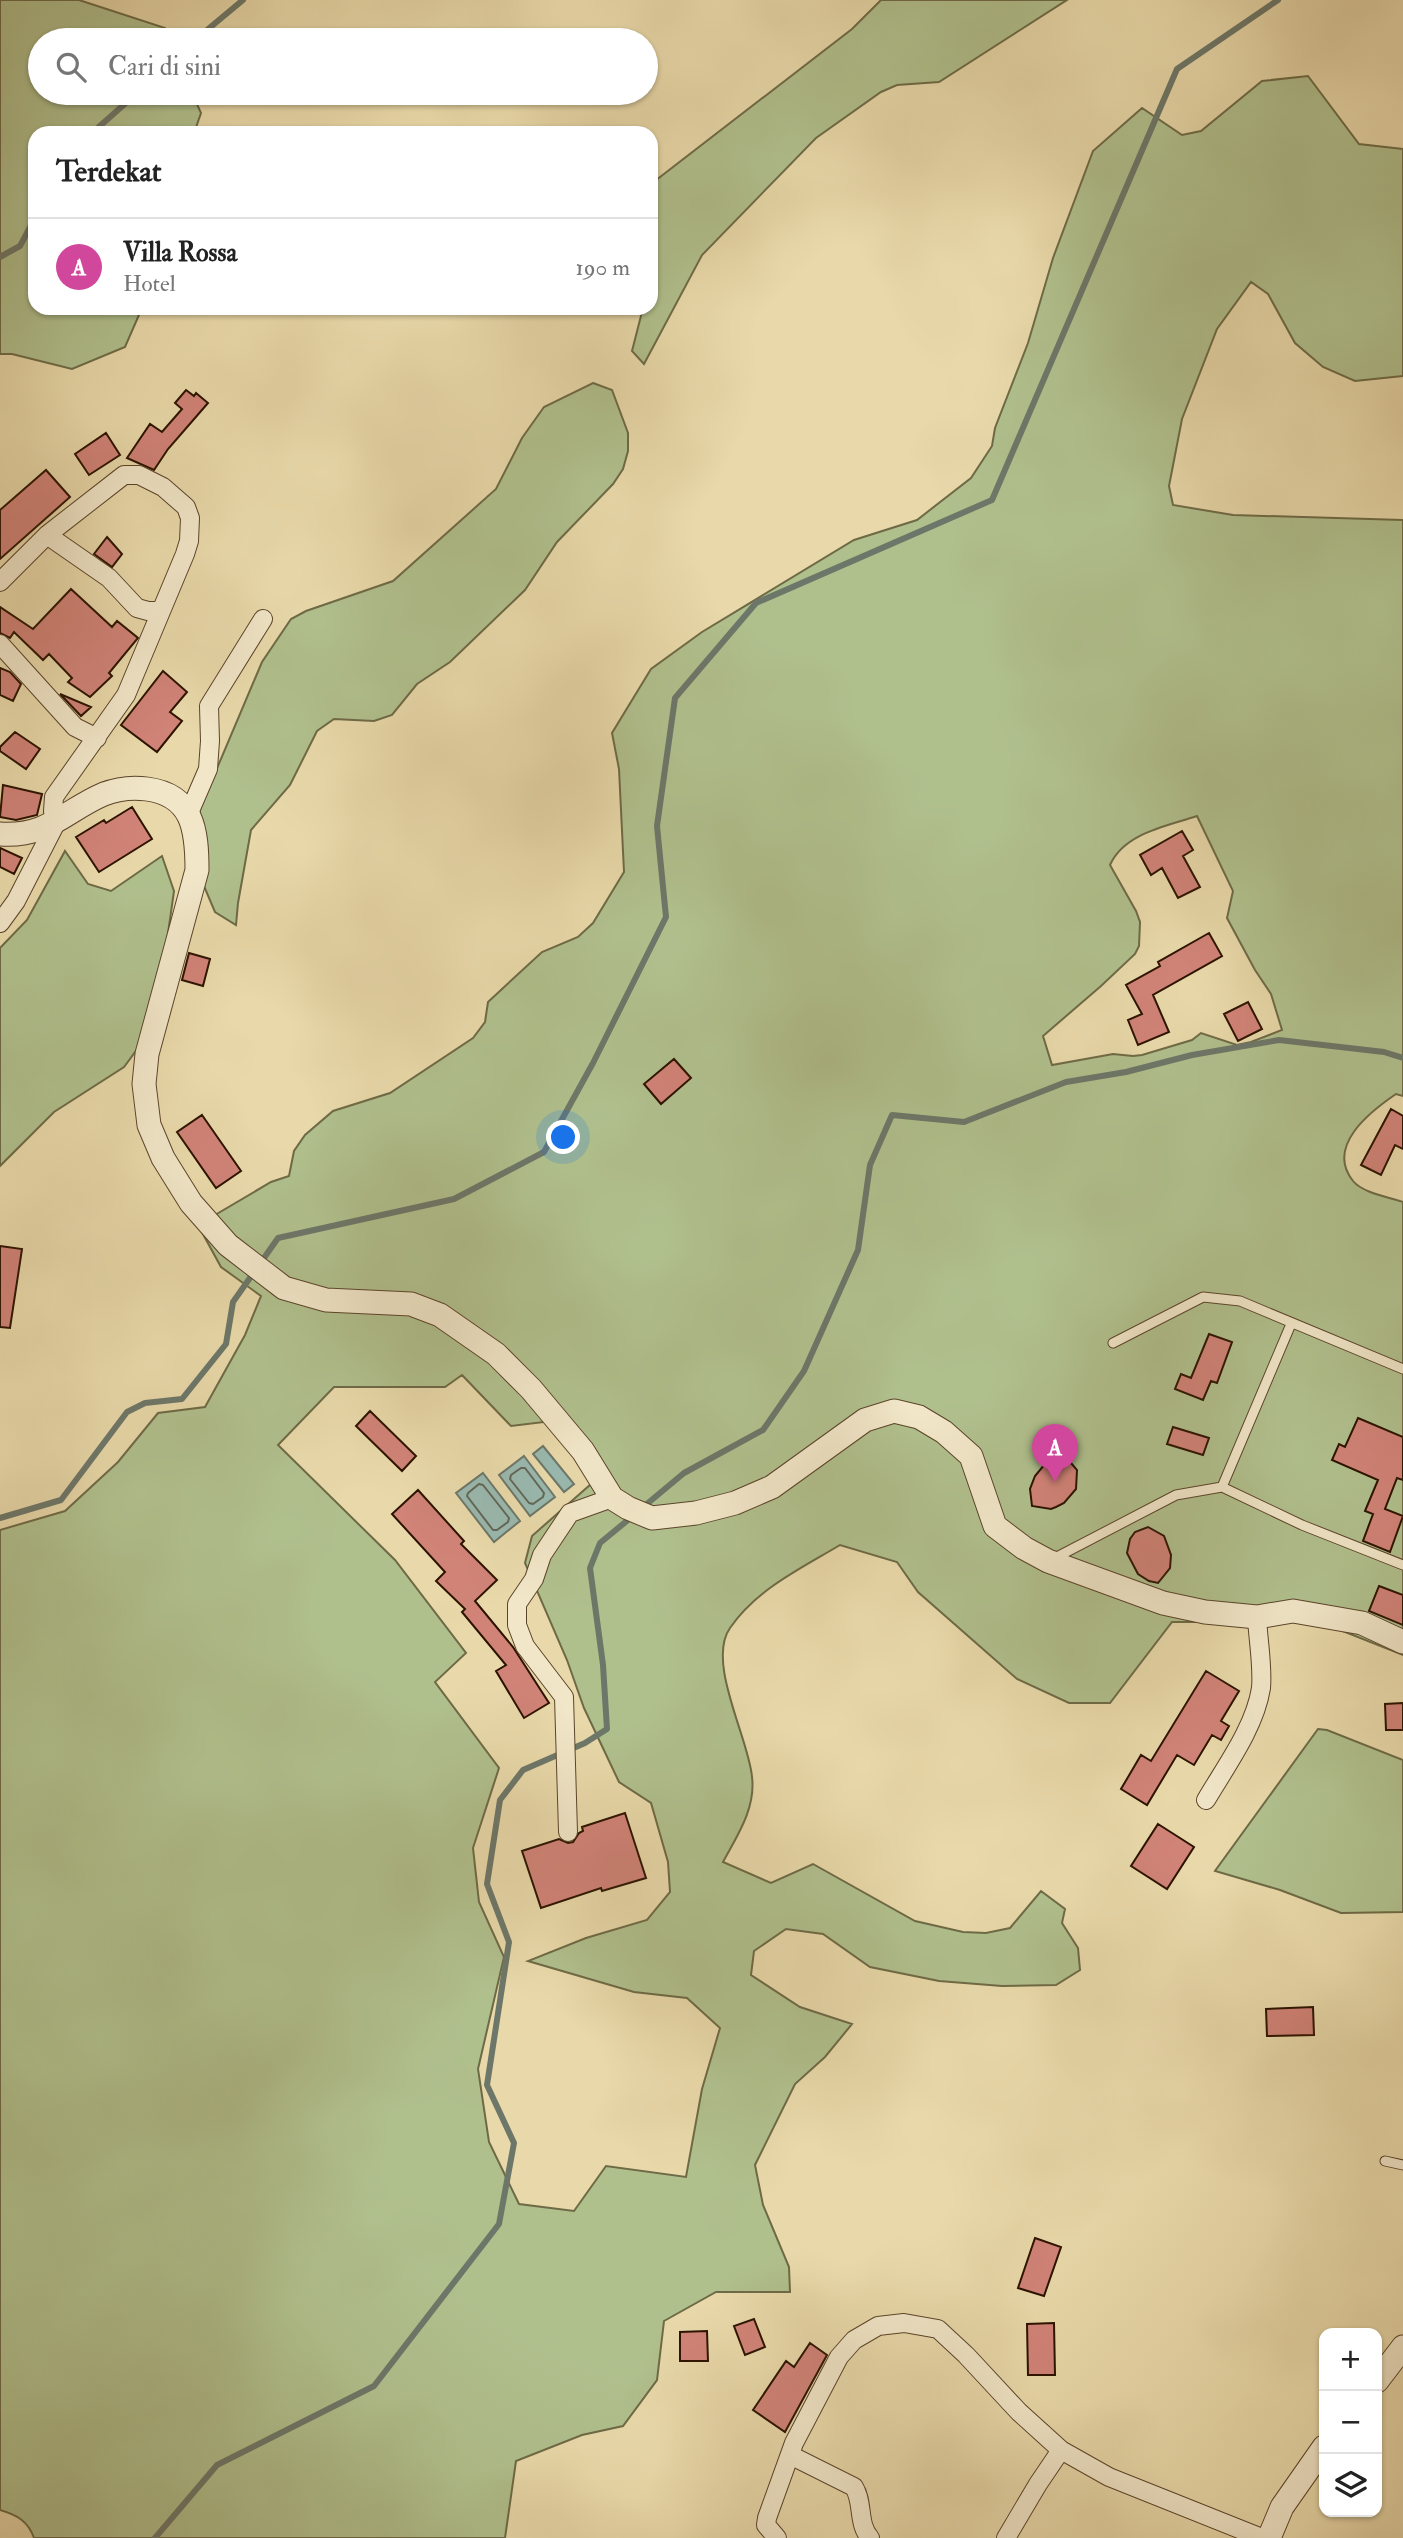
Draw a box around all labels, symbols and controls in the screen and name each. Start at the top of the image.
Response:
search box [28,28,658,105]
icon: search [52,48,90,86]
text: Cari di sini [108,51,221,83]
text: Terdekat [56,153,161,190]
text: Villa Rossa [123,237,237,269]
text: A [72,253,86,282]
text: 190 m [576,253,630,282]
text: Hotel [123,269,176,298]
your location [546,1120,580,1154]
pin: A [1032,1424,1078,1482]
map controls [1319,2328,1382,2517]
button: + [1319,2328,1382,2391]
button: − [1319,2391,1382,2454]
button: layers [1319,2454,1382,2517]

